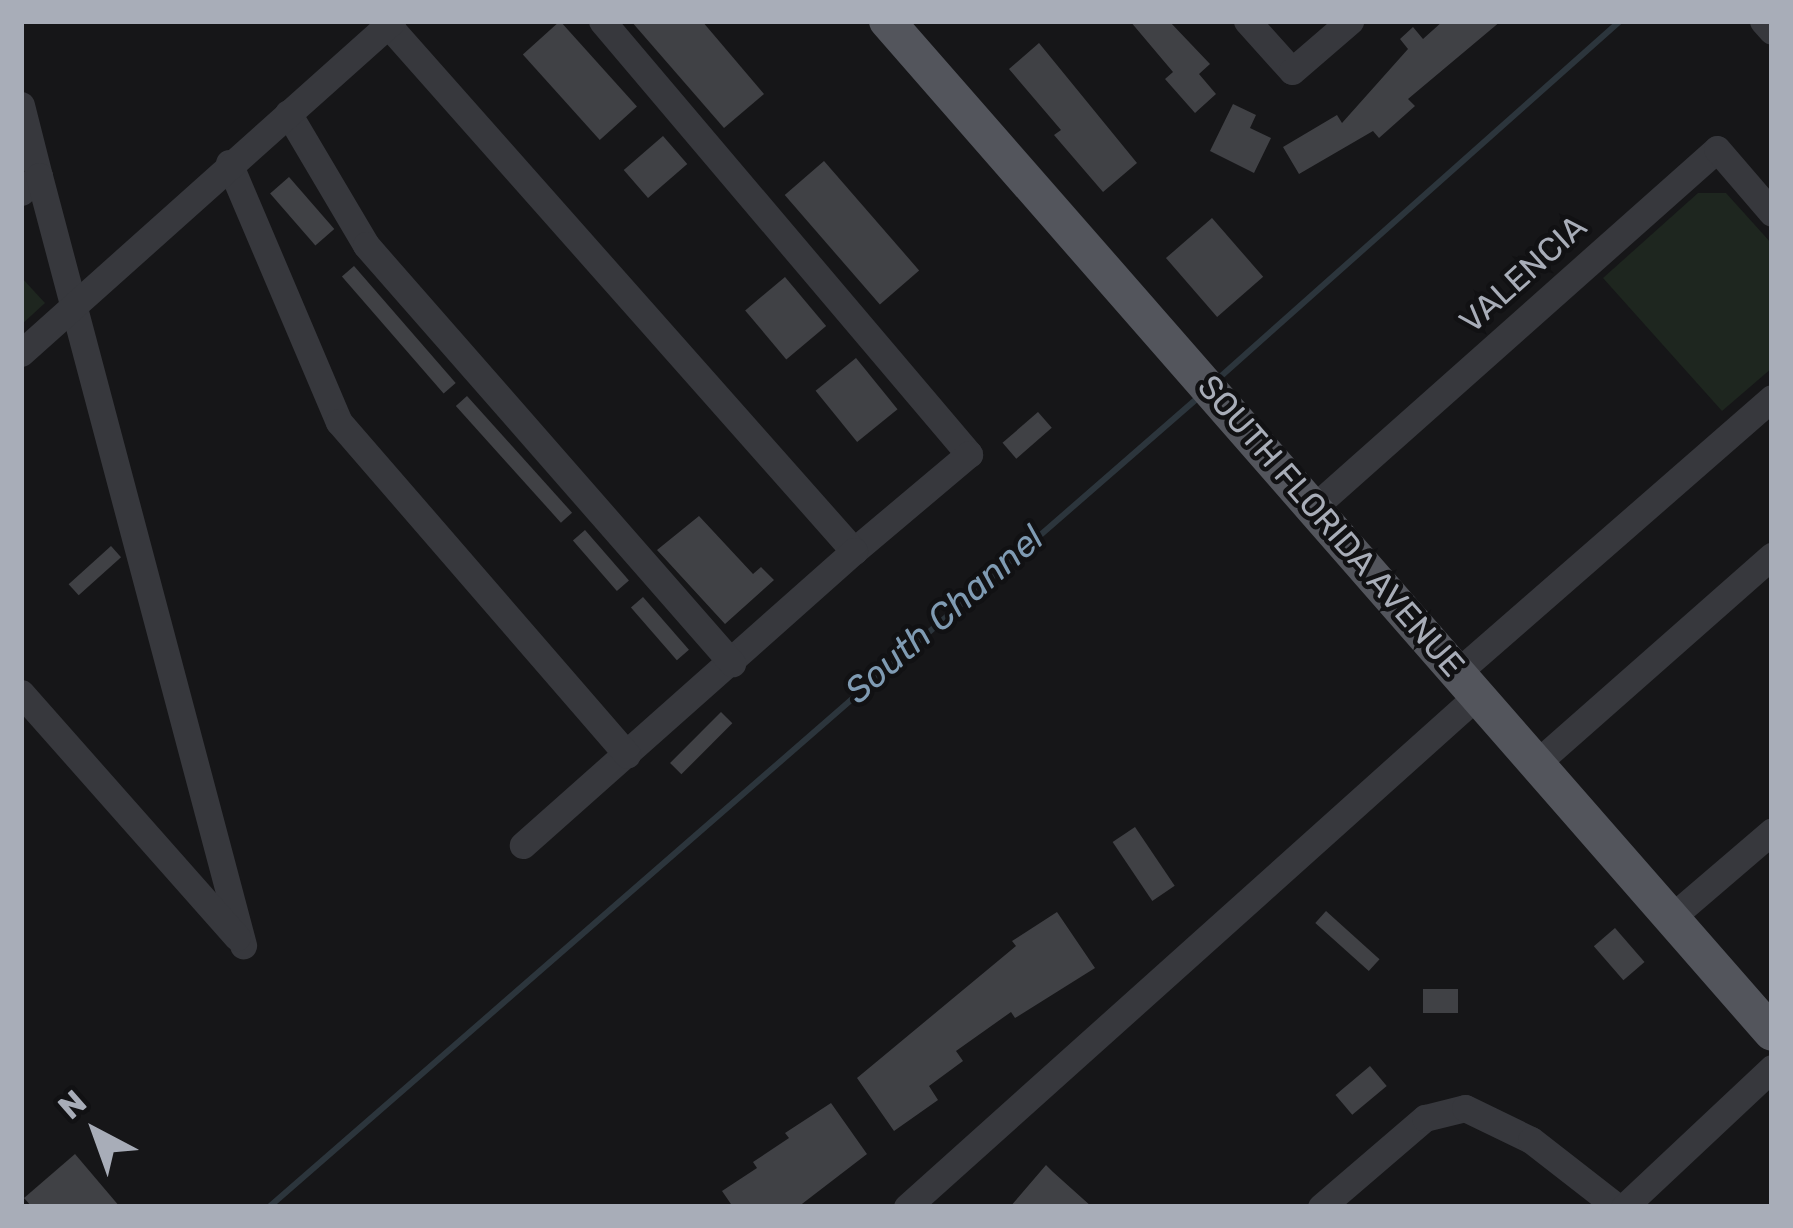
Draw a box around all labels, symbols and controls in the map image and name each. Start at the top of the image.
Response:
street label: VALENCIA [1452,207,1594,341]
street label: SOUTH FLORIDA AVENUE [1189,367,1473,685]
water label: South Channel [836,516,1052,712]
north arrow [36,1072,156,1192]
text: N [50,1082,94,1127]

